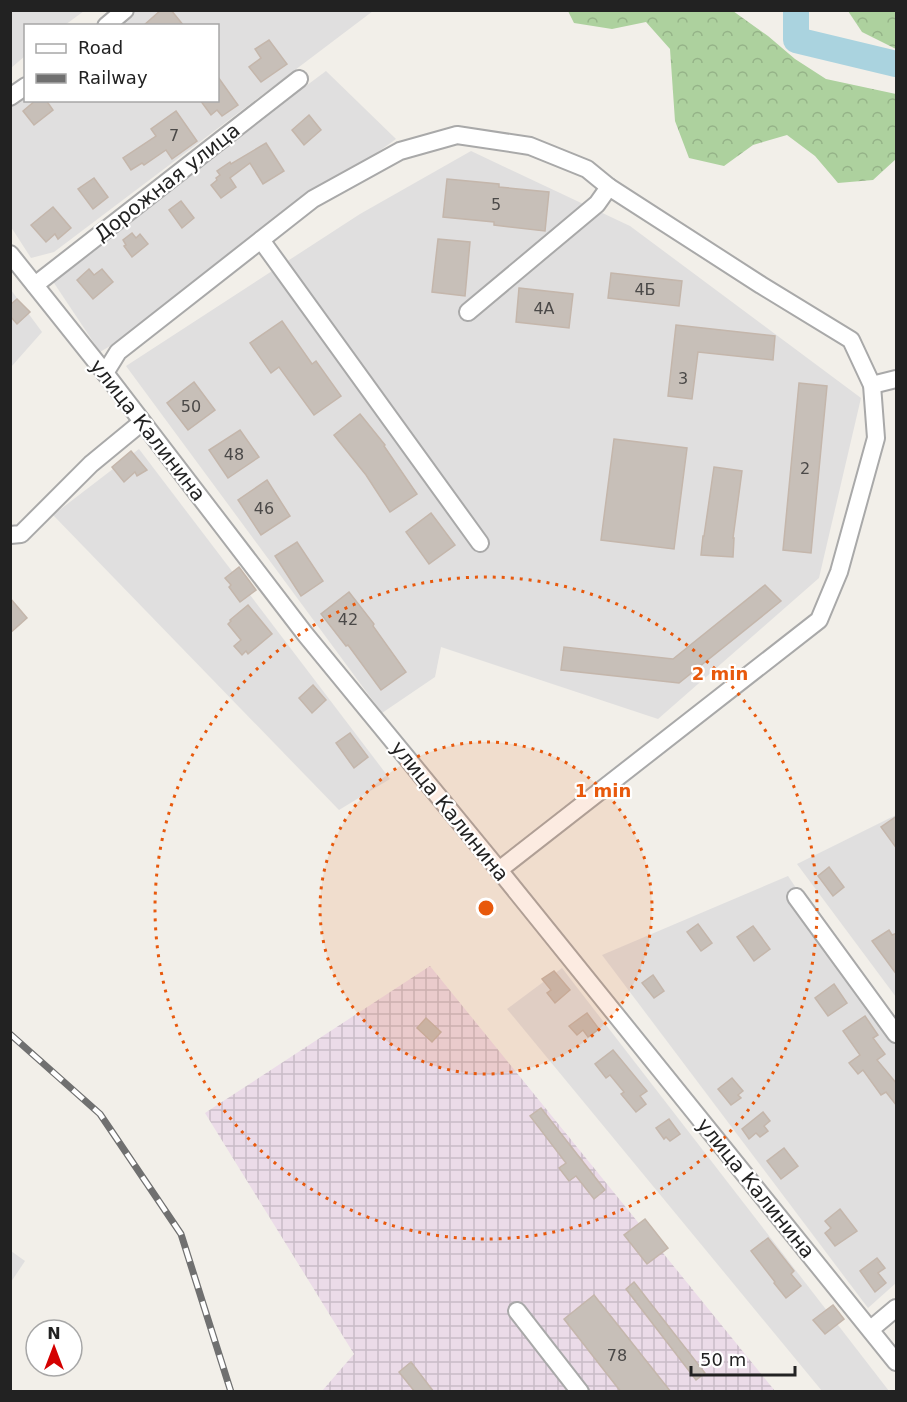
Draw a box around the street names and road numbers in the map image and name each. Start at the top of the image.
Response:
street label: Дорожная улица [89,118,245,246]
street label: улица Калинина [85,354,211,506]
street label: улица Калинина [386,736,514,886]
street label: улица Калинина [692,1113,820,1263]

